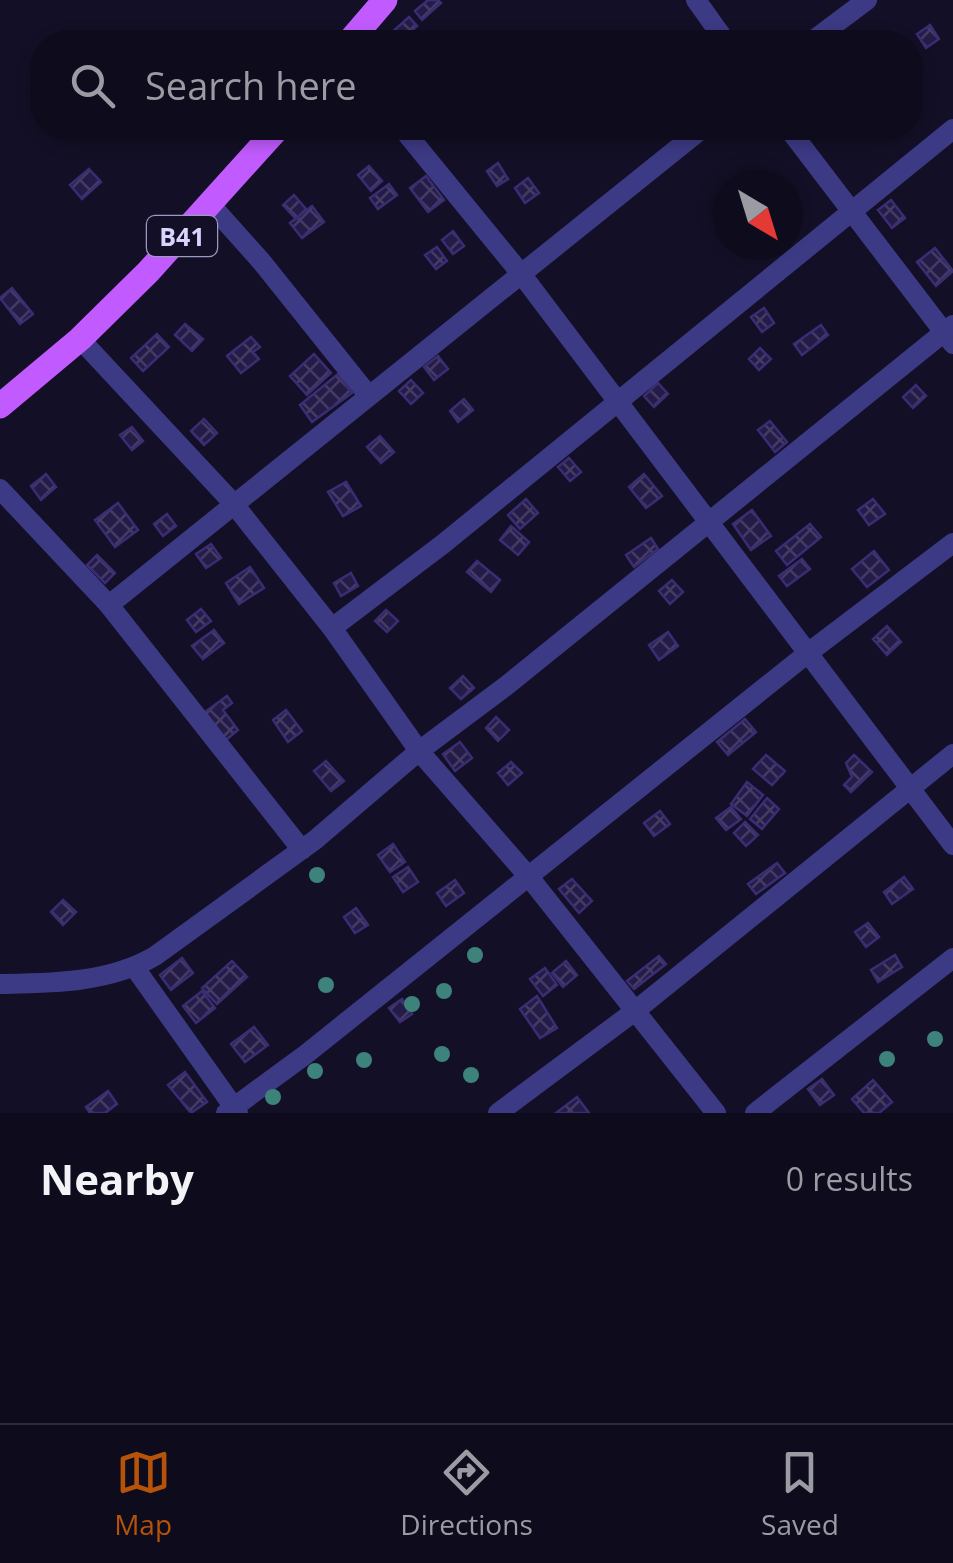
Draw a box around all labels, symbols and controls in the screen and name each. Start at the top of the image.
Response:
search box [30,30,923,140]
icon: search [65,58,120,113]
text: Search here [145,59,357,111]
north arrow [713,170,803,260]
road number: B41 [147,216,217,256]
text: Nearby [40,1150,194,1207]
text: 0 results [786,1157,913,1200]
tab: Map [114,1445,172,1543]
tab: Directions [400,1445,533,1543]
tab: Saved [761,1445,839,1543]

